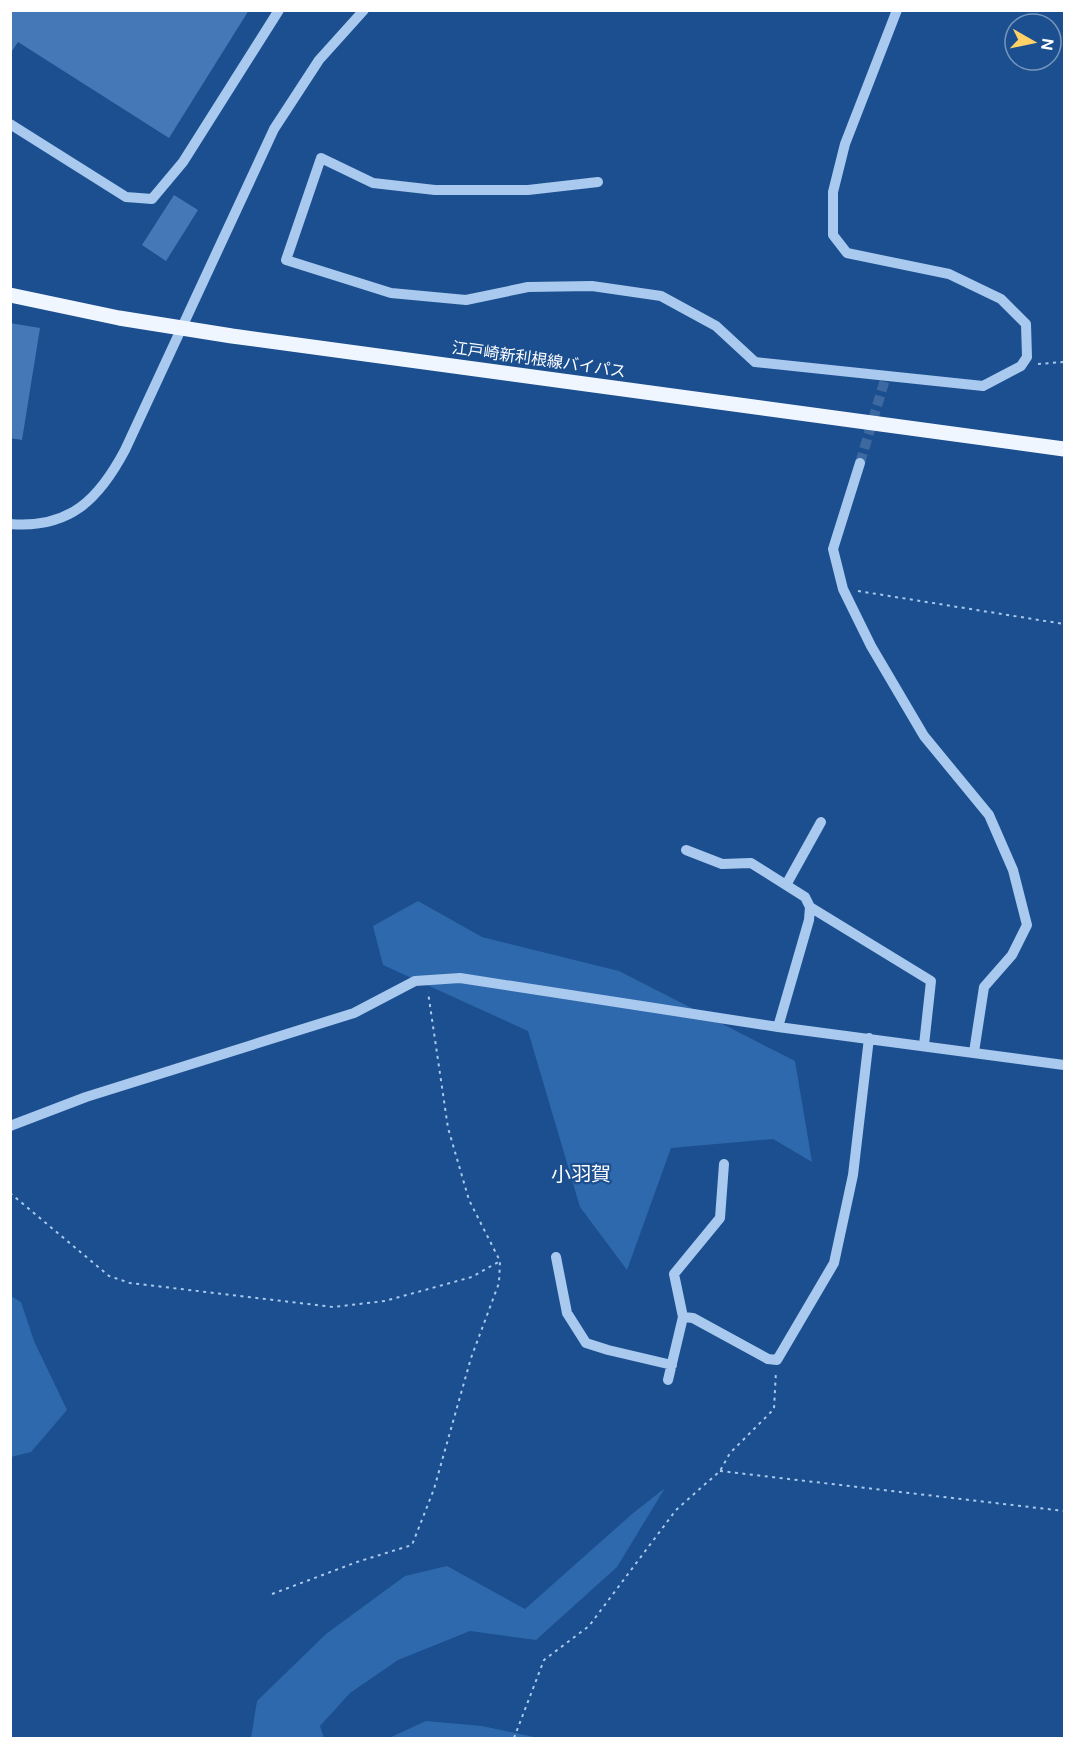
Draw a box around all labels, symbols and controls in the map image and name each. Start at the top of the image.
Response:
north arrow [1003,12,1063,72]
text: N [1036,37,1059,52]
street label: 江戸崎新利根線バイパス [450,337,627,382]
district label: 小羽賀 [551,1161,611,1187]

